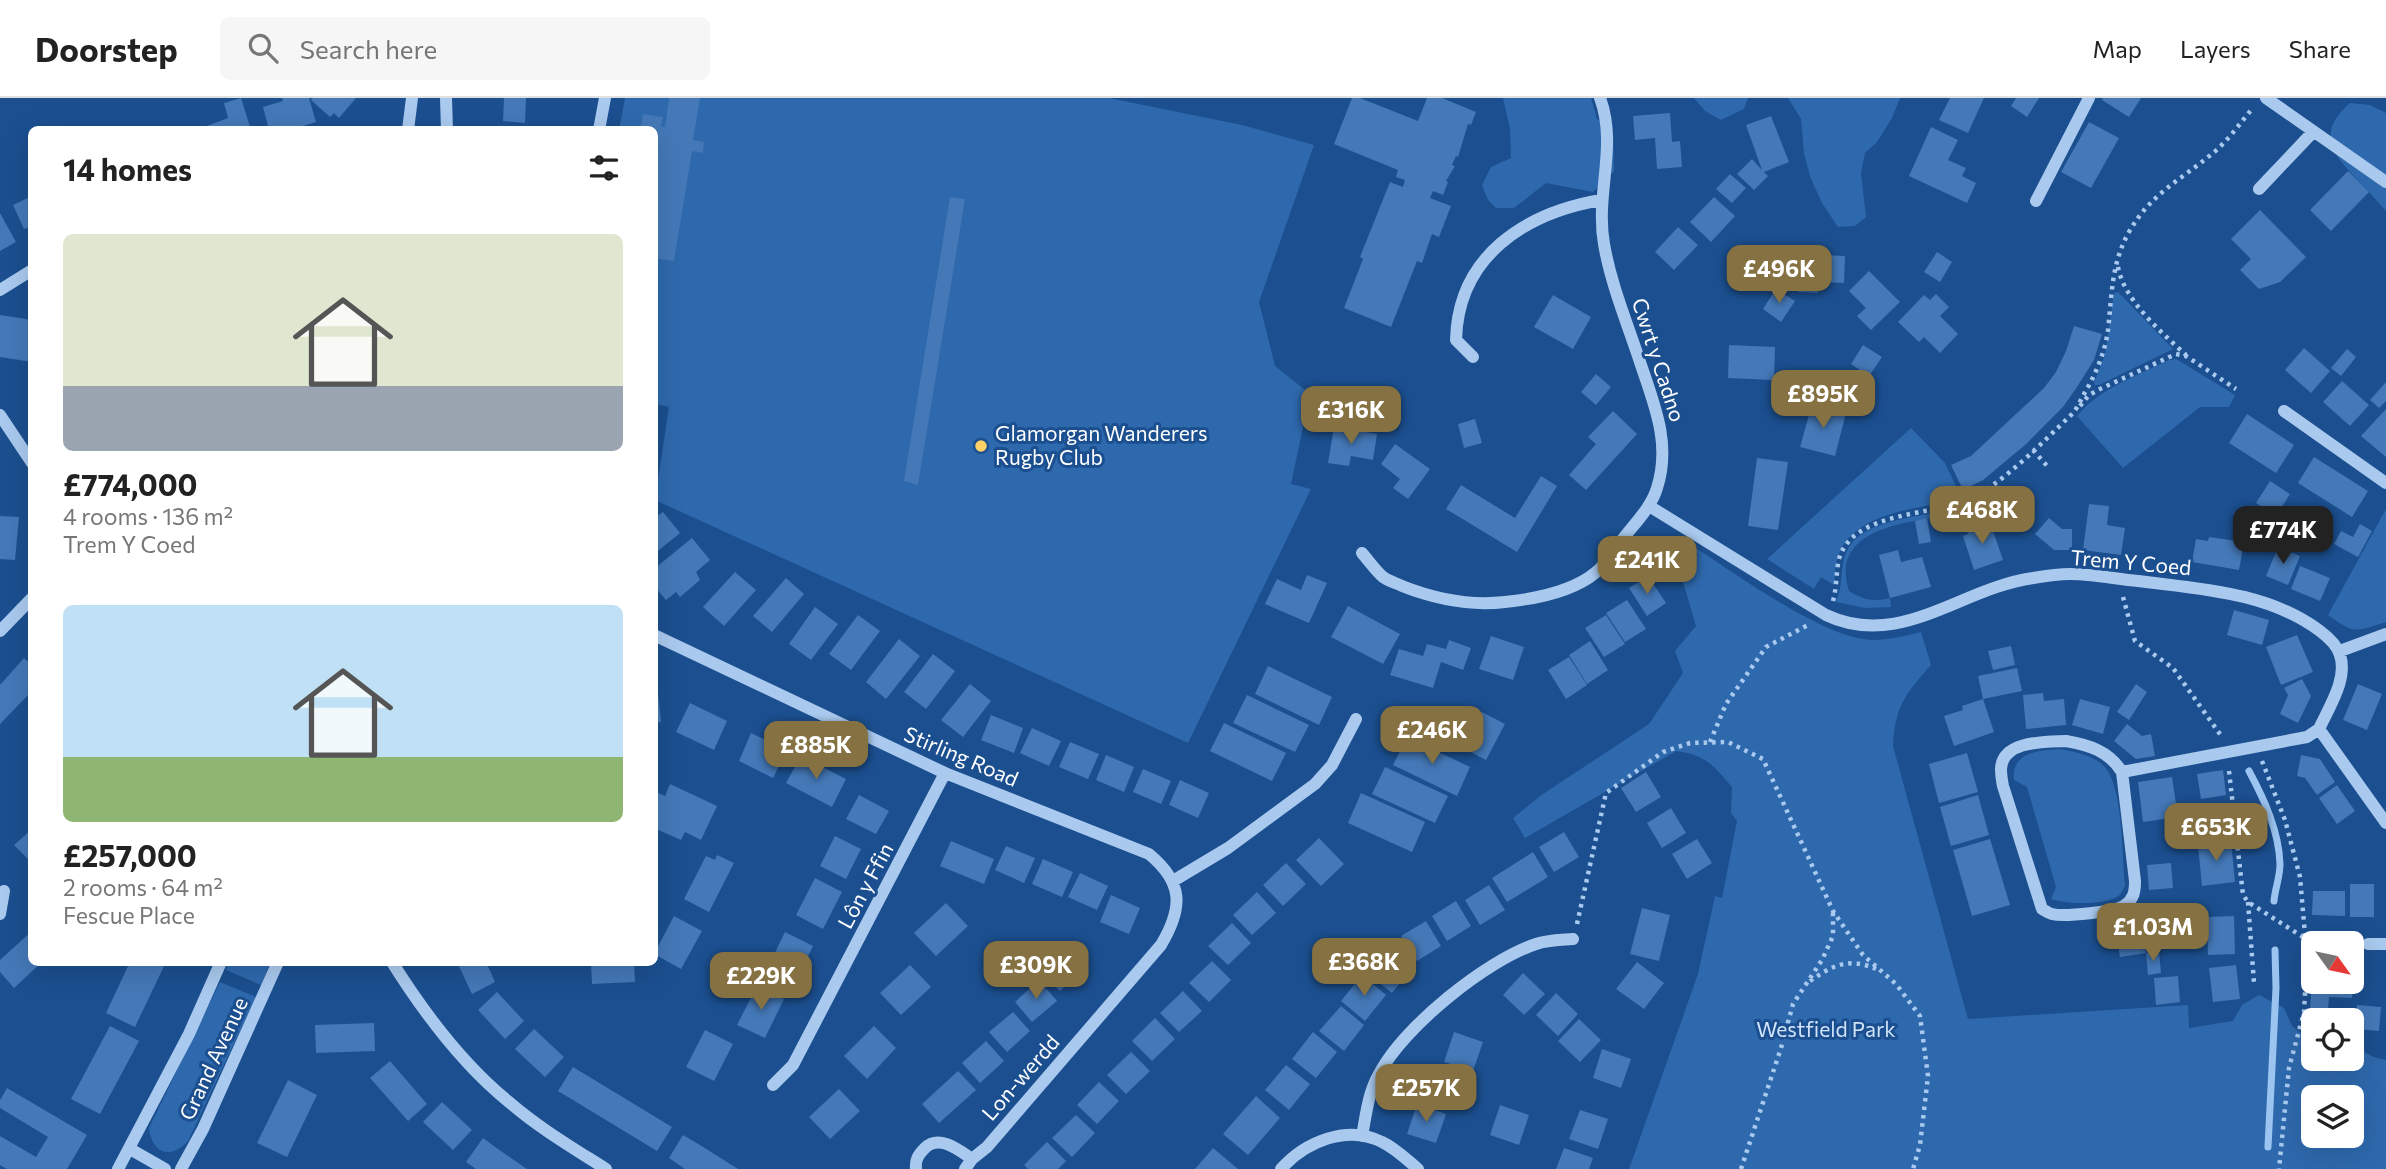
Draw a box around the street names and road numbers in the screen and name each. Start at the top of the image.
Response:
street label: Cwrt y Cadno [1628,294,1691,425]
street label: Trem Y Coed [2070,544,2192,579]
street label: Stirling Road [901,720,1022,791]
street label: Lôn y Ffin [832,838,898,932]
street label: Grand Avenue [173,993,252,1124]
street label: Lon-werdd [976,1029,1064,1125]

